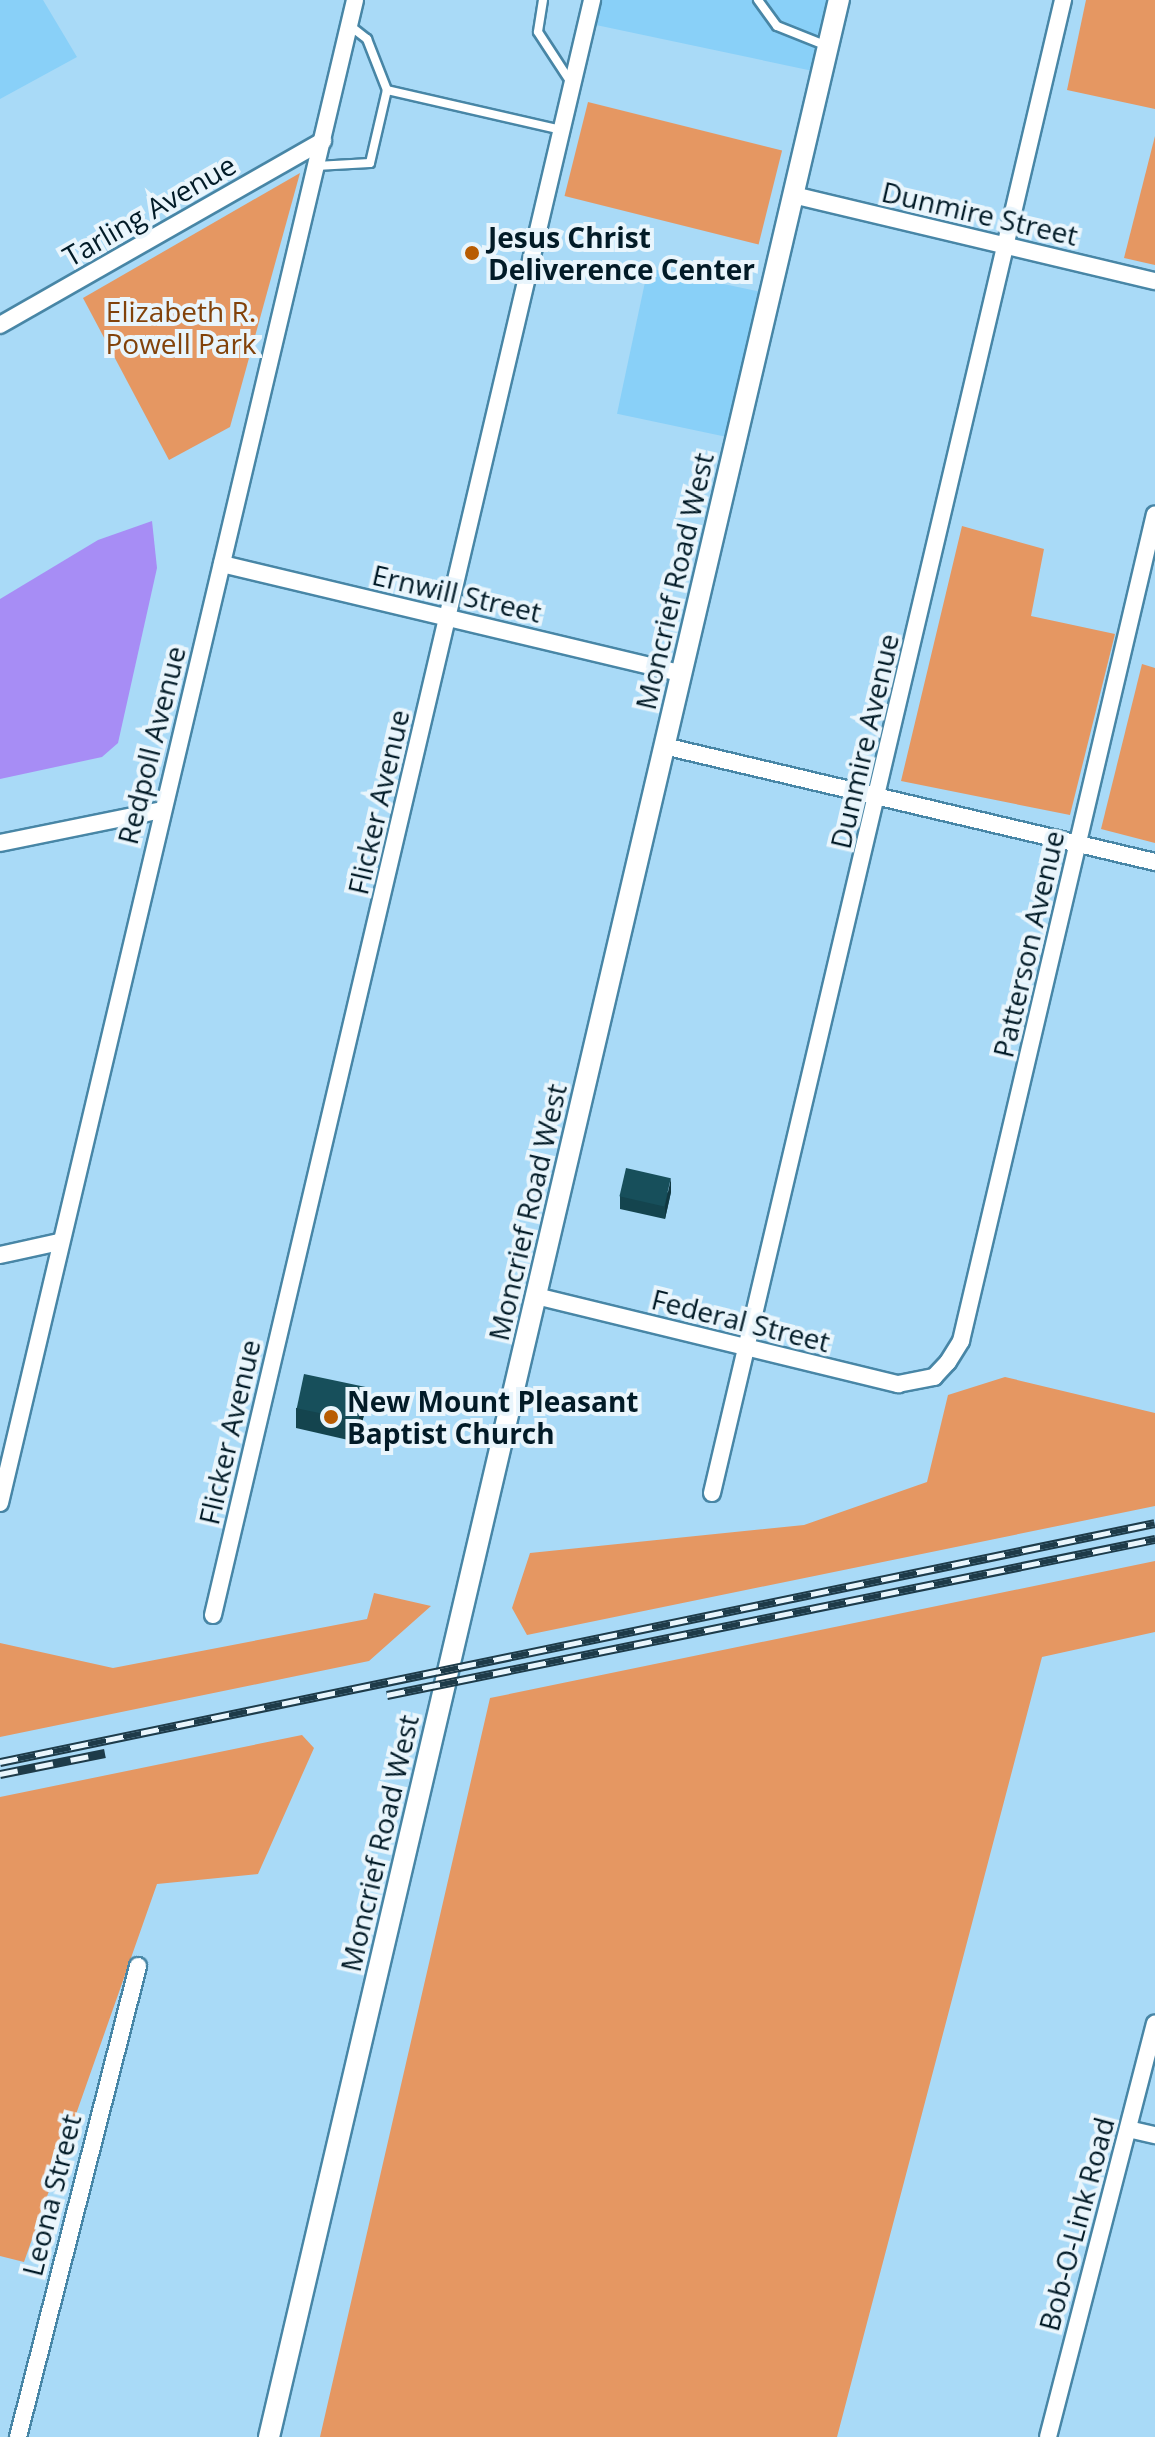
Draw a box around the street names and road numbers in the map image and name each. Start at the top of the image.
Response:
street label: Tarling Avenue [57,147,241,273]
street label: Dunmire Street [879,174,1081,252]
street label: Moncrief Road West [628,449,720,713]
street label: Ernwill Street [369,557,545,629]
street label: Dunmire Avenue [823,630,905,852]
street label: Redpoll Avenue [110,642,192,848]
street label: Flicker Avenue [340,706,416,898]
street label: Patterson Avenue [986,827,1070,1061]
street label: Moncrief Road West [481,1080,573,1344]
street label: Federal Street [648,1282,834,1358]
street label: Flicker Avenue [191,1336,267,1528]
street label: Moncrief Road West [333,1711,425,1975]
street label: Leona Street [15,2111,87,2279]
street label: Bob-O-Link Road [1031,2114,1121,2334]

